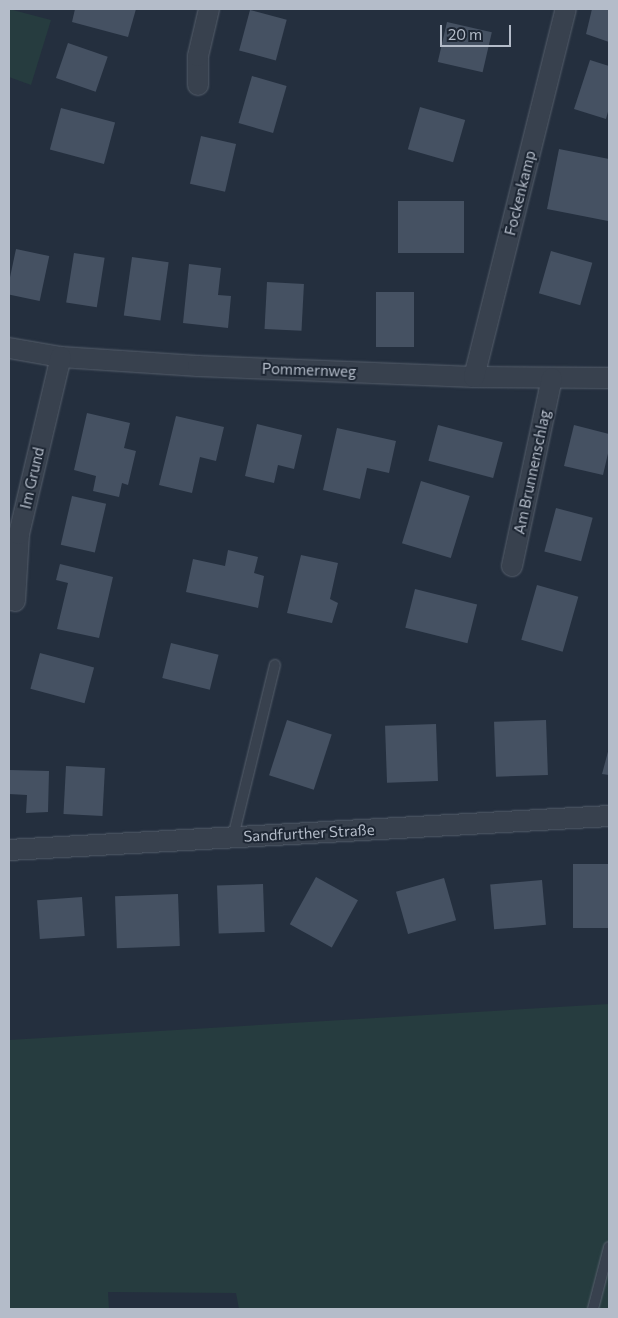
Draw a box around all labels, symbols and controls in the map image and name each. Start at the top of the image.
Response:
scale bar [443,15,514,47]
text: 20 m [448,25,482,43]
street label: Fockenkamp [501,149,539,237]
street label: Pommernweg [262,359,356,381]
street label: Am Brunnenschlag [510,408,554,536]
street label: Im Grund [16,445,48,511]
street label: Sandfurther Straße [243,821,375,845]

